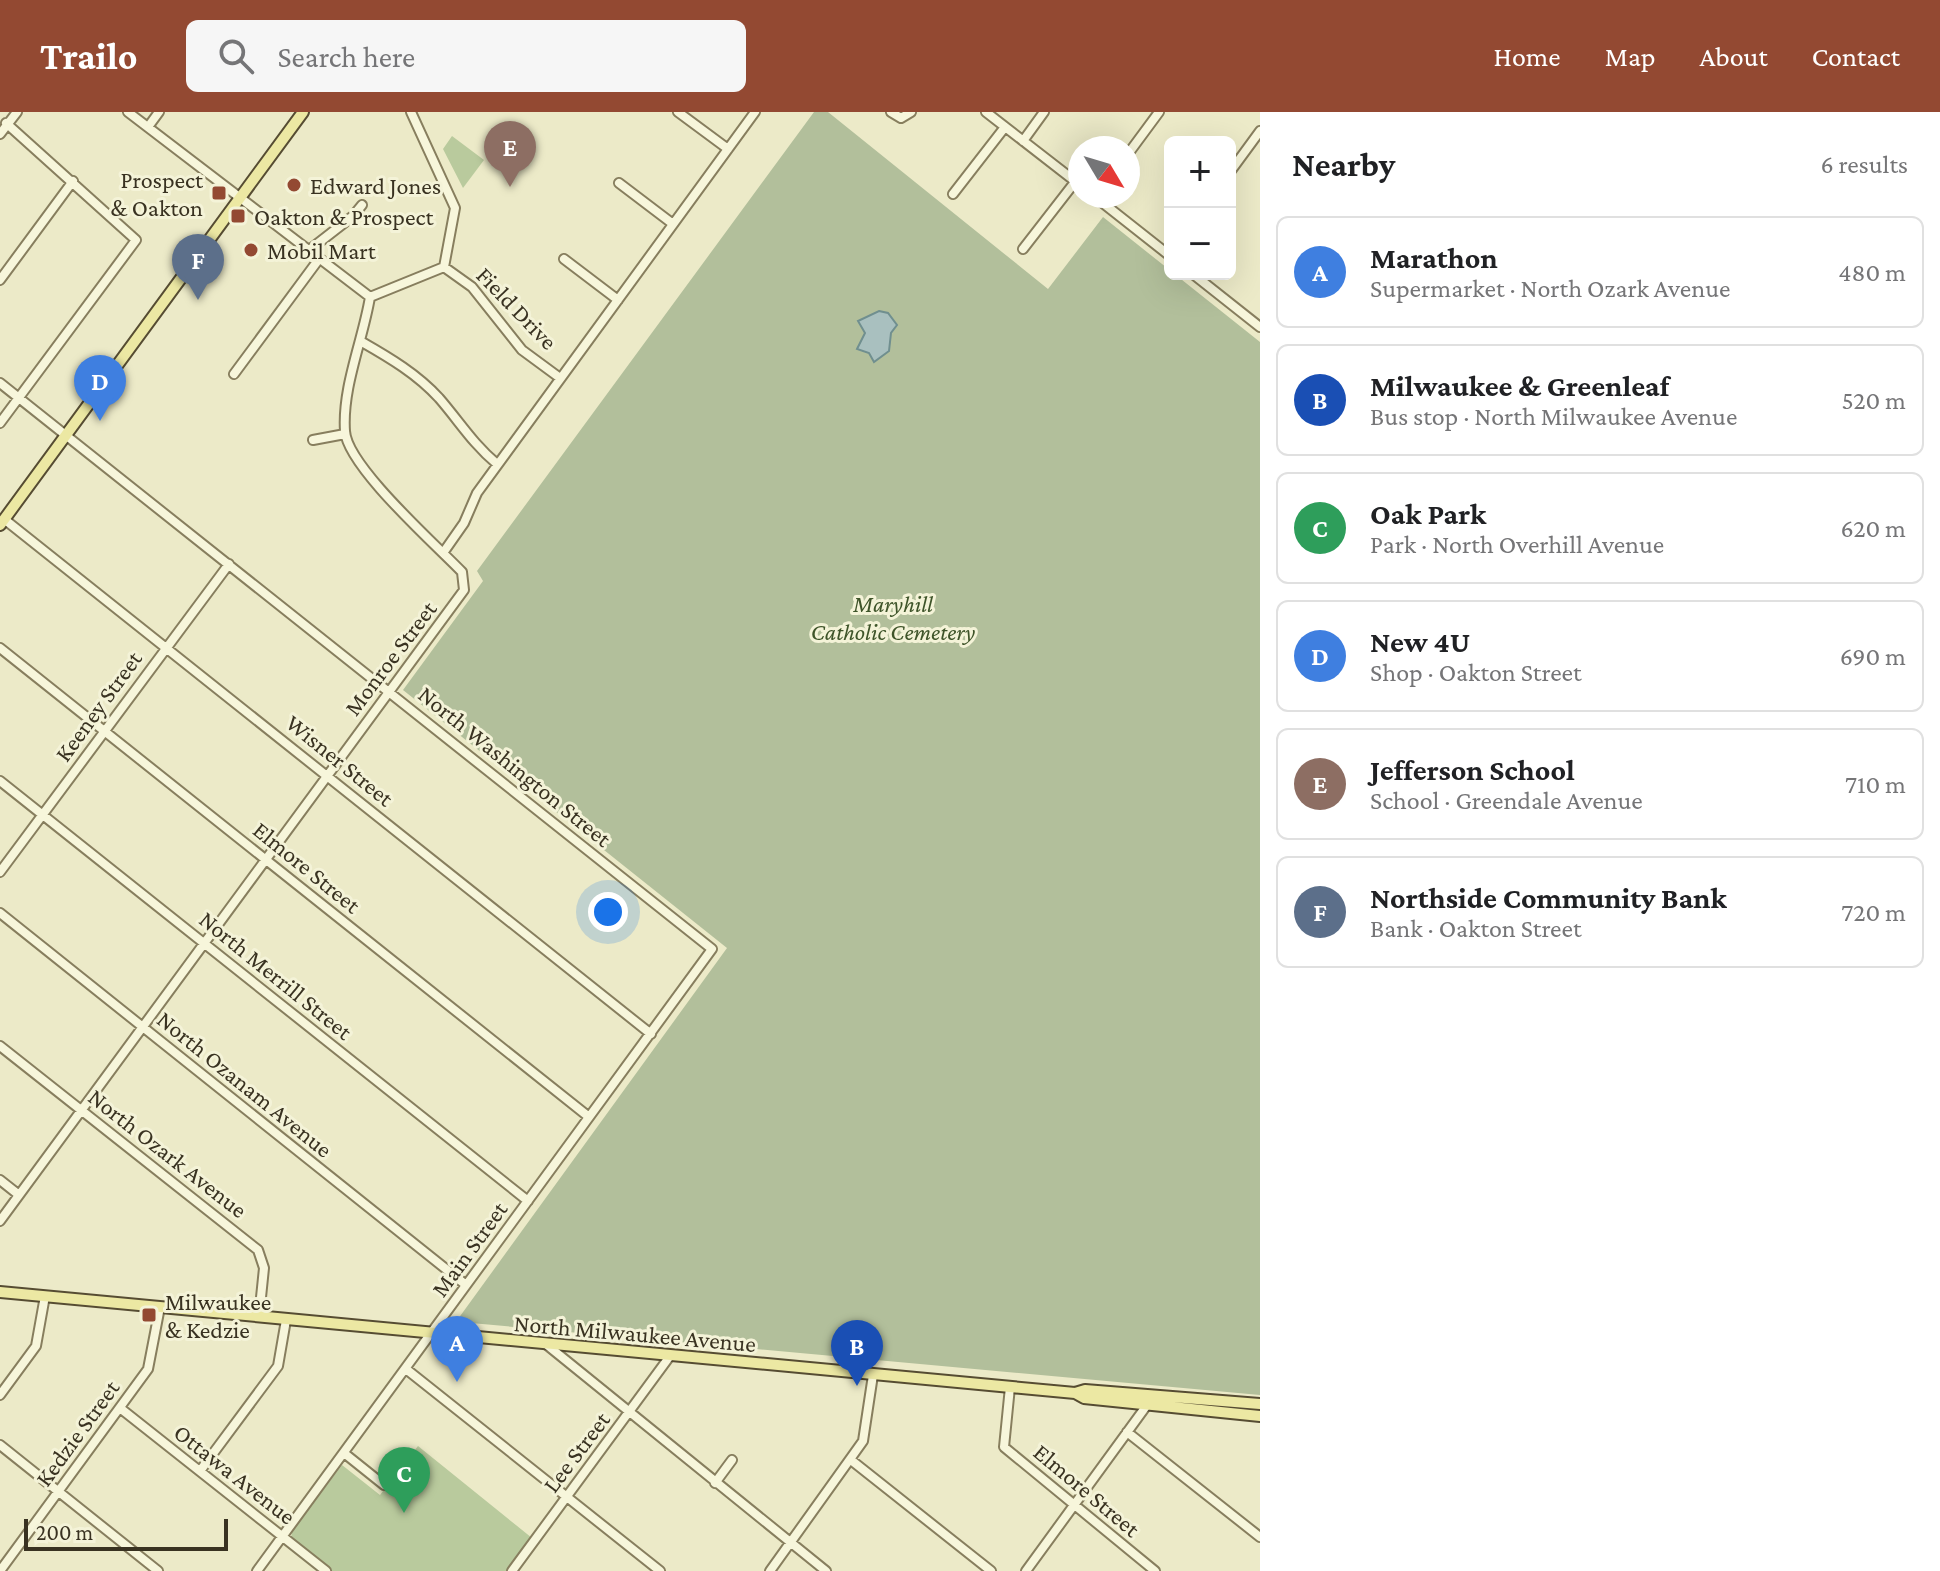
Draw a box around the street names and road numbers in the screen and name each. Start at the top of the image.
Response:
street label: Field Drive [471,261,563,355]
street label: Monroe Street [338,595,442,720]
street label: Keeney Street [49,645,148,766]
street label: North Washington Street [413,680,618,853]
street label: Wisner Street [281,709,400,812]
street label: Elmore Street [248,816,367,919]
street label: North Merrill Street [194,905,359,1045]
street label: North Ozanam Avenue [152,1005,338,1163]
street label: North Ozark Avenue [83,1083,253,1223]
street label: Main Street [425,1195,513,1302]
street label: North Milwaukee Avenue [513,1309,757,1357]
street label: Kedzie Street [30,1374,125,1491]
street label: Lee Street [537,1406,616,1498]
street label: Ottawa Avenue [169,1418,301,1530]
street label: Elmore Street [1029,1438,1146,1543]

